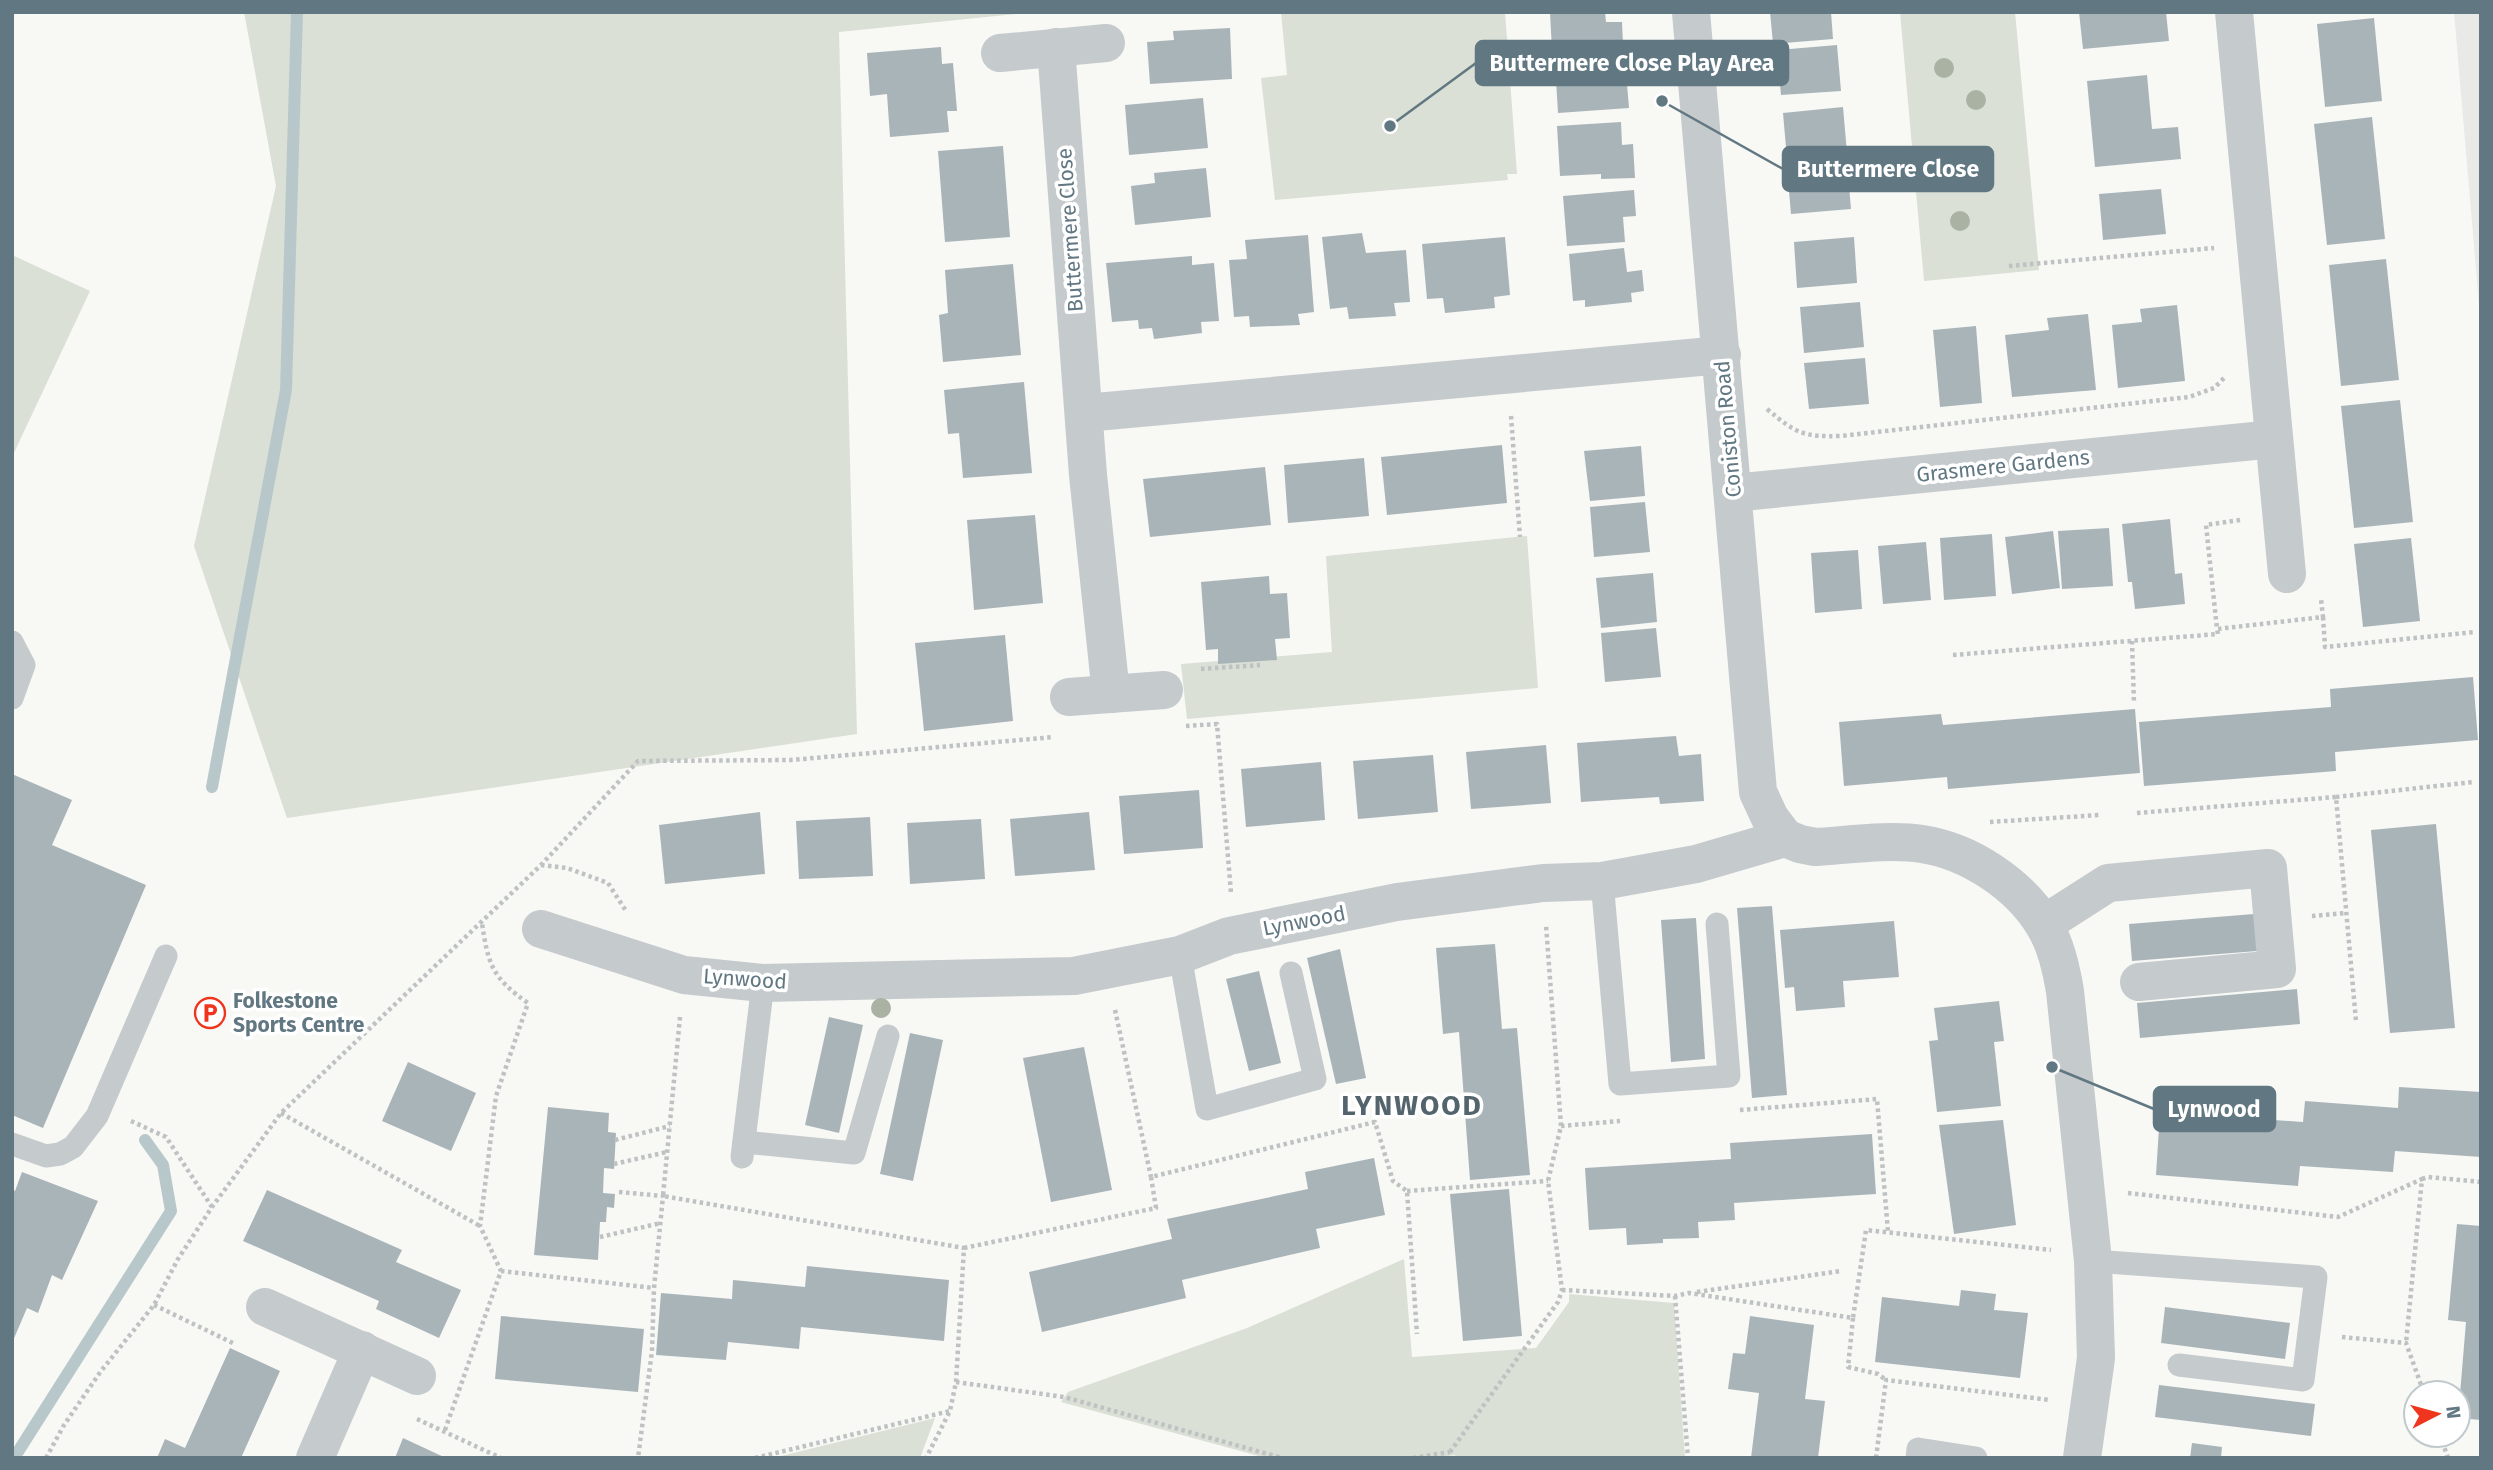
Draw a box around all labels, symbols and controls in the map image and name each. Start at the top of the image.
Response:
callout: Buttermere Close Play Area [1476,41,1788,85]
text: Buttermere Close Play Area [1490,49,1774,77]
street label: Buttermere Close [1051,147,1089,313]
callout: Buttermere Close [1783,147,1993,191]
text: Buttermere Close [1797,155,1979,183]
street label: Coniston Road [1709,359,1747,499]
street label: Grasmere Gardens [1915,444,2091,488]
street label: Lynwood [1260,900,1348,942]
street label: Lynwood [702,963,788,995]
place label: Folkestone Sports Centre [233,988,365,1038]
parking icon: Folkestone Sports Centre [193,996,227,1030]
callout: Lynwood [2154,1087,2275,1131]
district label: LYNWOOD [1341,1089,1483,1122]
text: Lynwood [2167,1095,2261,1123]
north arrow [2402,1379,2472,1449]
text: N [2441,1405,2466,1420]

